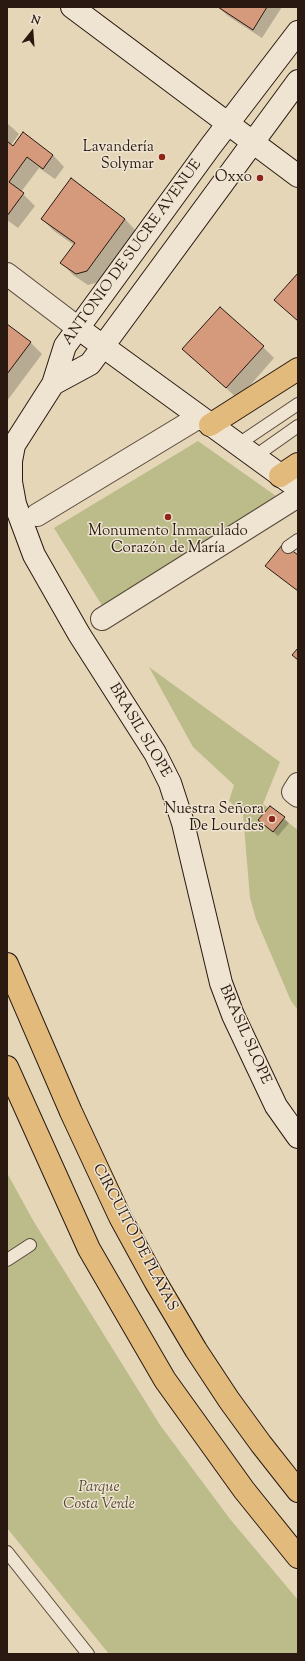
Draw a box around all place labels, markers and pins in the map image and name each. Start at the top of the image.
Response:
place label: Lavandería Solymar [83,139,154,174]
marker: Lavandería Solymar [157,152,167,162]
place label: Oxxo [215,169,252,187]
marker: Oxxo [255,173,265,183]
marker: Monumento Inmaculado Corazón de María [163,512,173,522]
place label: Monumento Inmaculado Corazón de María [88,523,248,558]
place label: Nuestra Señora De Lourdes [164,801,264,836]
marker: Nuestra Señora De Lourdes [267,814,277,824]

